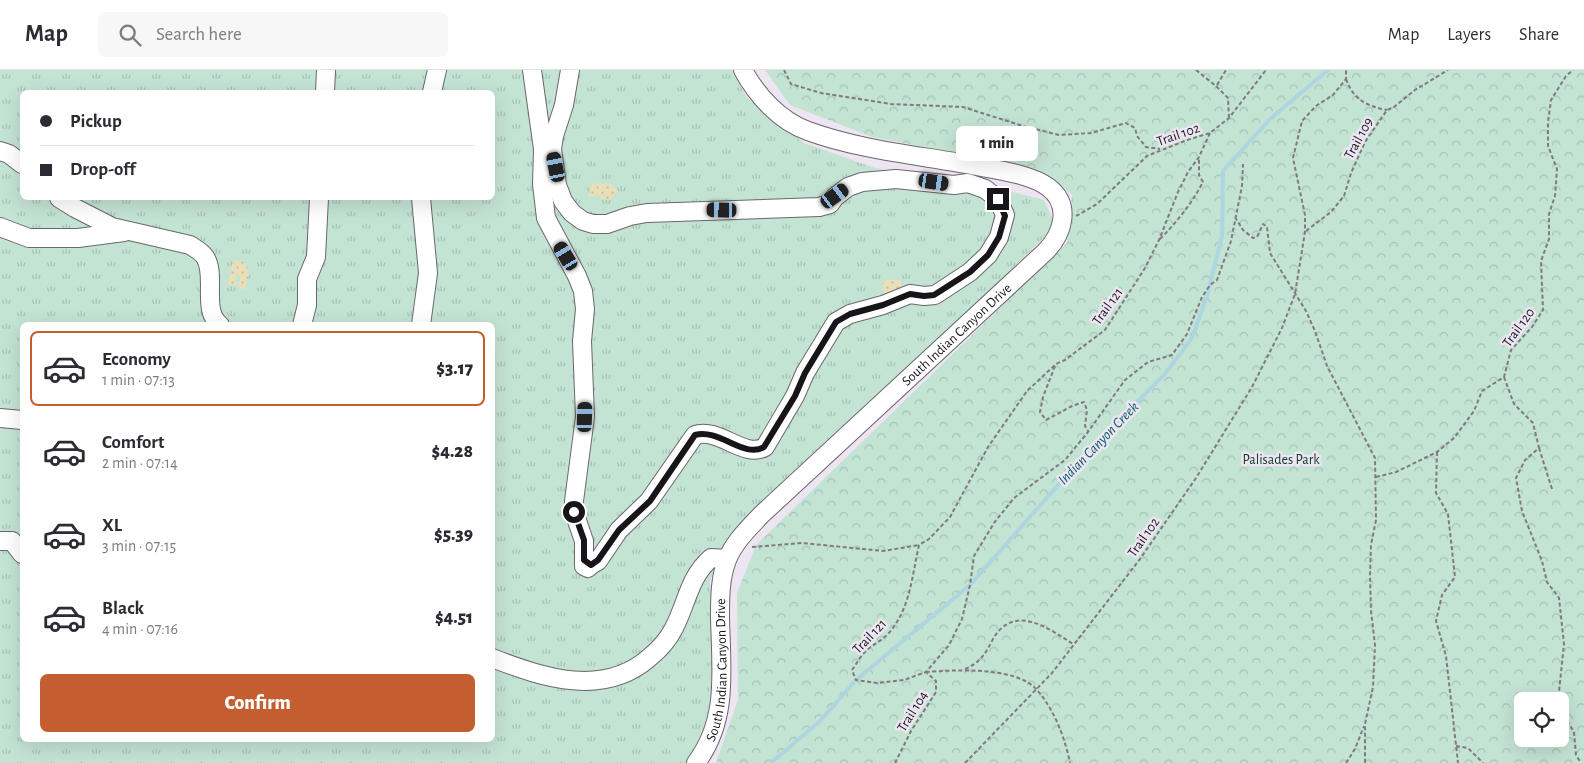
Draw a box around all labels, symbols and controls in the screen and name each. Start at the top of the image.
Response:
search box [98,12,448,57]
icon: search [116,21,144,49]
text: Map [25,22,68,46]
text: Search here [156,25,242,44]
text: Map [1388,26,1419,44]
text: Layers [1447,26,1491,44]
text: Share [1519,26,1559,44]
text: Pickup [70,112,122,131]
street label: Trail 109 [1342,116,1376,161]
street label: Trail 102 [1155,121,1202,149]
callout: 1 min [957,126,1039,162]
text: 1 min [980,135,1014,151]
car [545,151,566,183]
text: Drop-off [70,160,135,179]
car [918,172,949,192]
car [818,181,851,211]
route end [987,188,1009,210]
car [706,202,737,218]
car [551,239,580,273]
street label: South Indian Canyon Drive [900,281,1014,389]
street label: Trail 121 [1090,285,1126,328]
street label: Trail 120 [1500,305,1538,350]
icon: car [42,346,87,391]
text: Economy [102,350,171,369]
text: $3.17 [436,359,473,378]
text: 1 min · 07:13 [102,372,175,388]
water label: Indian Canyon Creek [1055,399,1142,488]
car [576,402,593,432]
icon: car [42,429,87,474]
text: Comfort [102,433,164,452]
text: $4.28 [432,442,473,461]
park label: Palisades Park [1242,453,1320,467]
text: 2 min · 07:14 [102,455,178,471]
route start [563,501,585,523]
icon: car [42,512,87,557]
street label: Trail 102 [1125,515,1162,560]
text: XL [102,516,122,535]
text: $5.39 [434,525,473,544]
text: 3 min · 07:15 [102,538,176,554]
icon: car [42,595,87,640]
street label: South Indian Canyon Drive [704,598,730,744]
text: Black [102,599,144,618]
text: $4.51 [435,608,473,627]
street label: Trail 121 [850,617,889,657]
text: 4 min · 07:16 [102,621,178,637]
button: Confirm [40,674,475,732]
street label: Trail 104 [895,689,931,734]
map controls [1514,692,1569,747]
button: locate [1514,692,1569,747]

